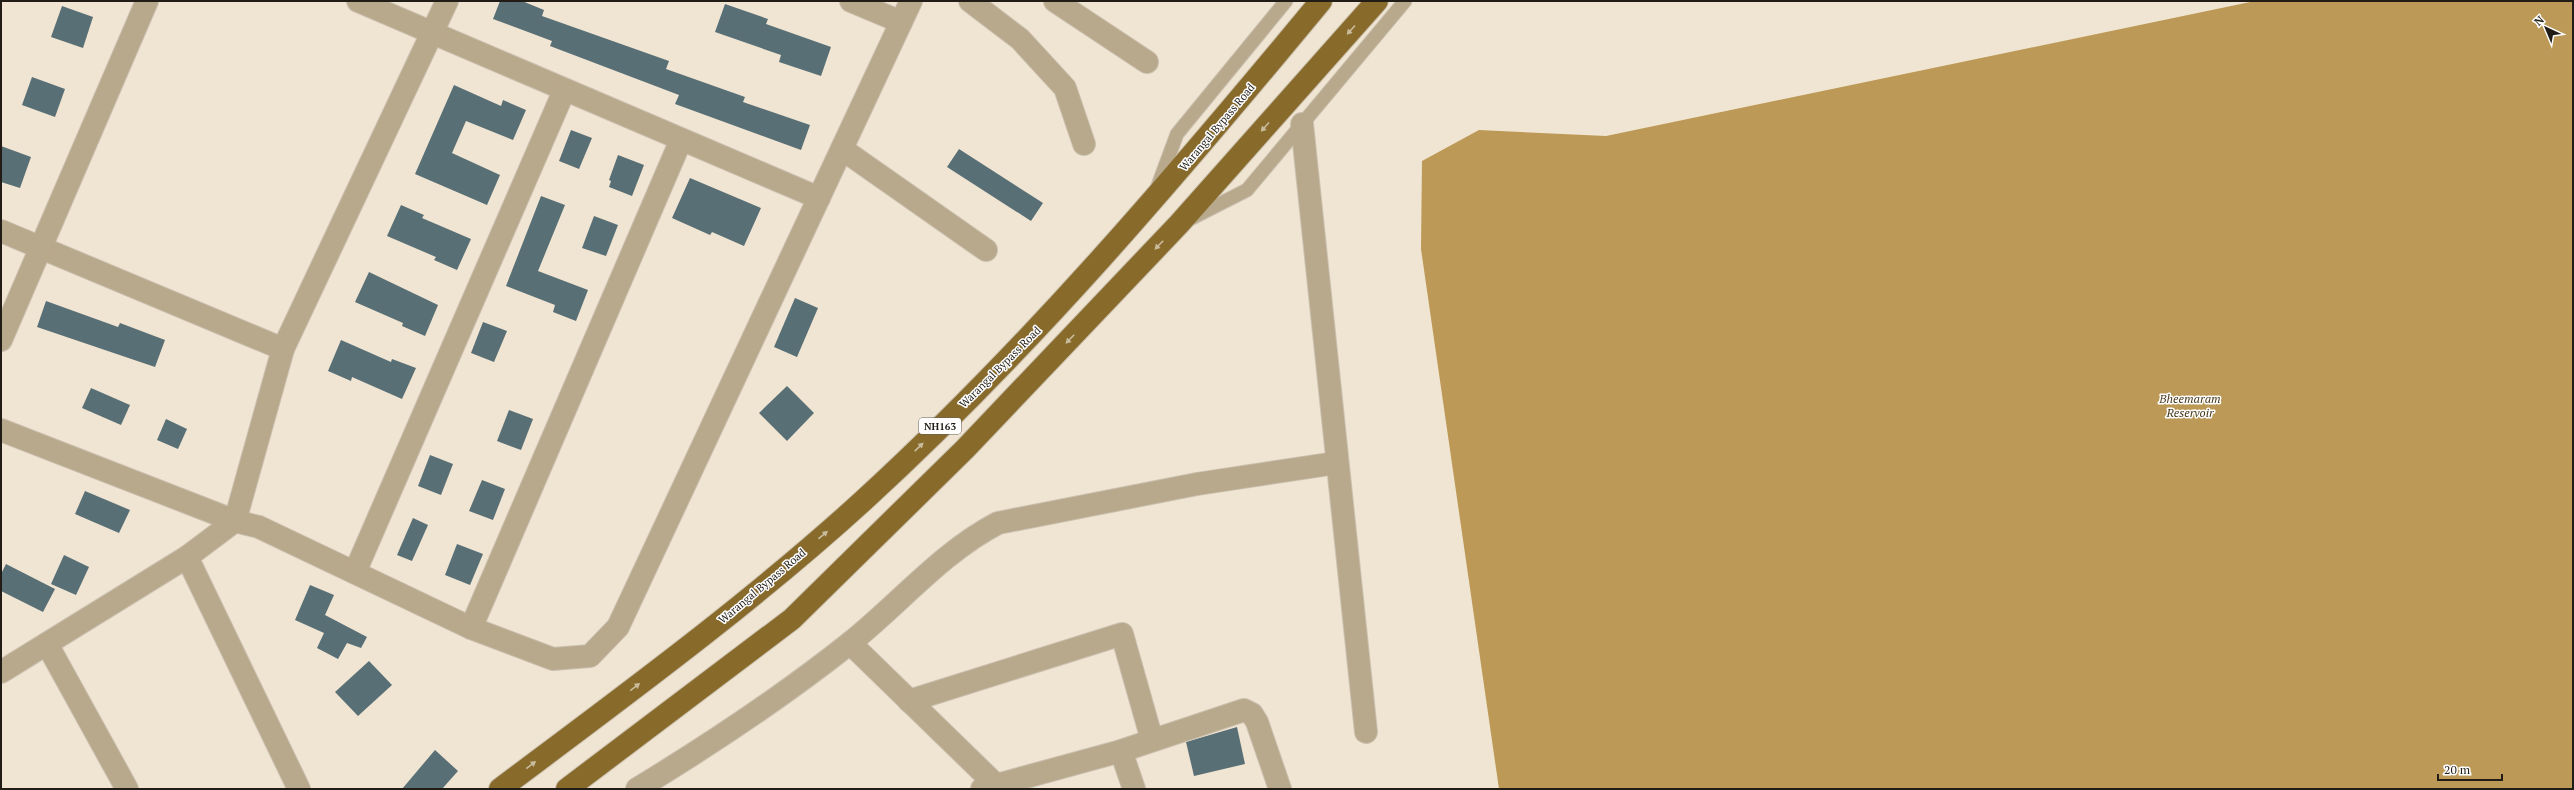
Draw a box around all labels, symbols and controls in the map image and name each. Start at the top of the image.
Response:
north arrow [2526,8,2566,48]
text: N [2531,12,2547,29]
one-way arrow [1347,25,1356,35]
street label: Warangal Bypass Road [1176,81,1258,173]
one-way arrow [1261,123,1270,132]
one-way arrow [1155,240,1164,250]
street label: Warangal Bypass Road [956,323,1044,411]
one-way arrow [1065,334,1074,344]
water label: Bheemaram Reservoir [2158,391,2221,420]
road number: NH163 [919,418,961,434]
one-way arrow [914,442,924,452]
one-way arrow [817,530,828,539]
street label: Warangal Bypass Road [716,545,808,627]
one-way arrow [629,683,640,691]
scale bar [2438,756,2502,782]
one-way arrow [526,761,537,770]
text: 20 m [2444,762,2471,777]

